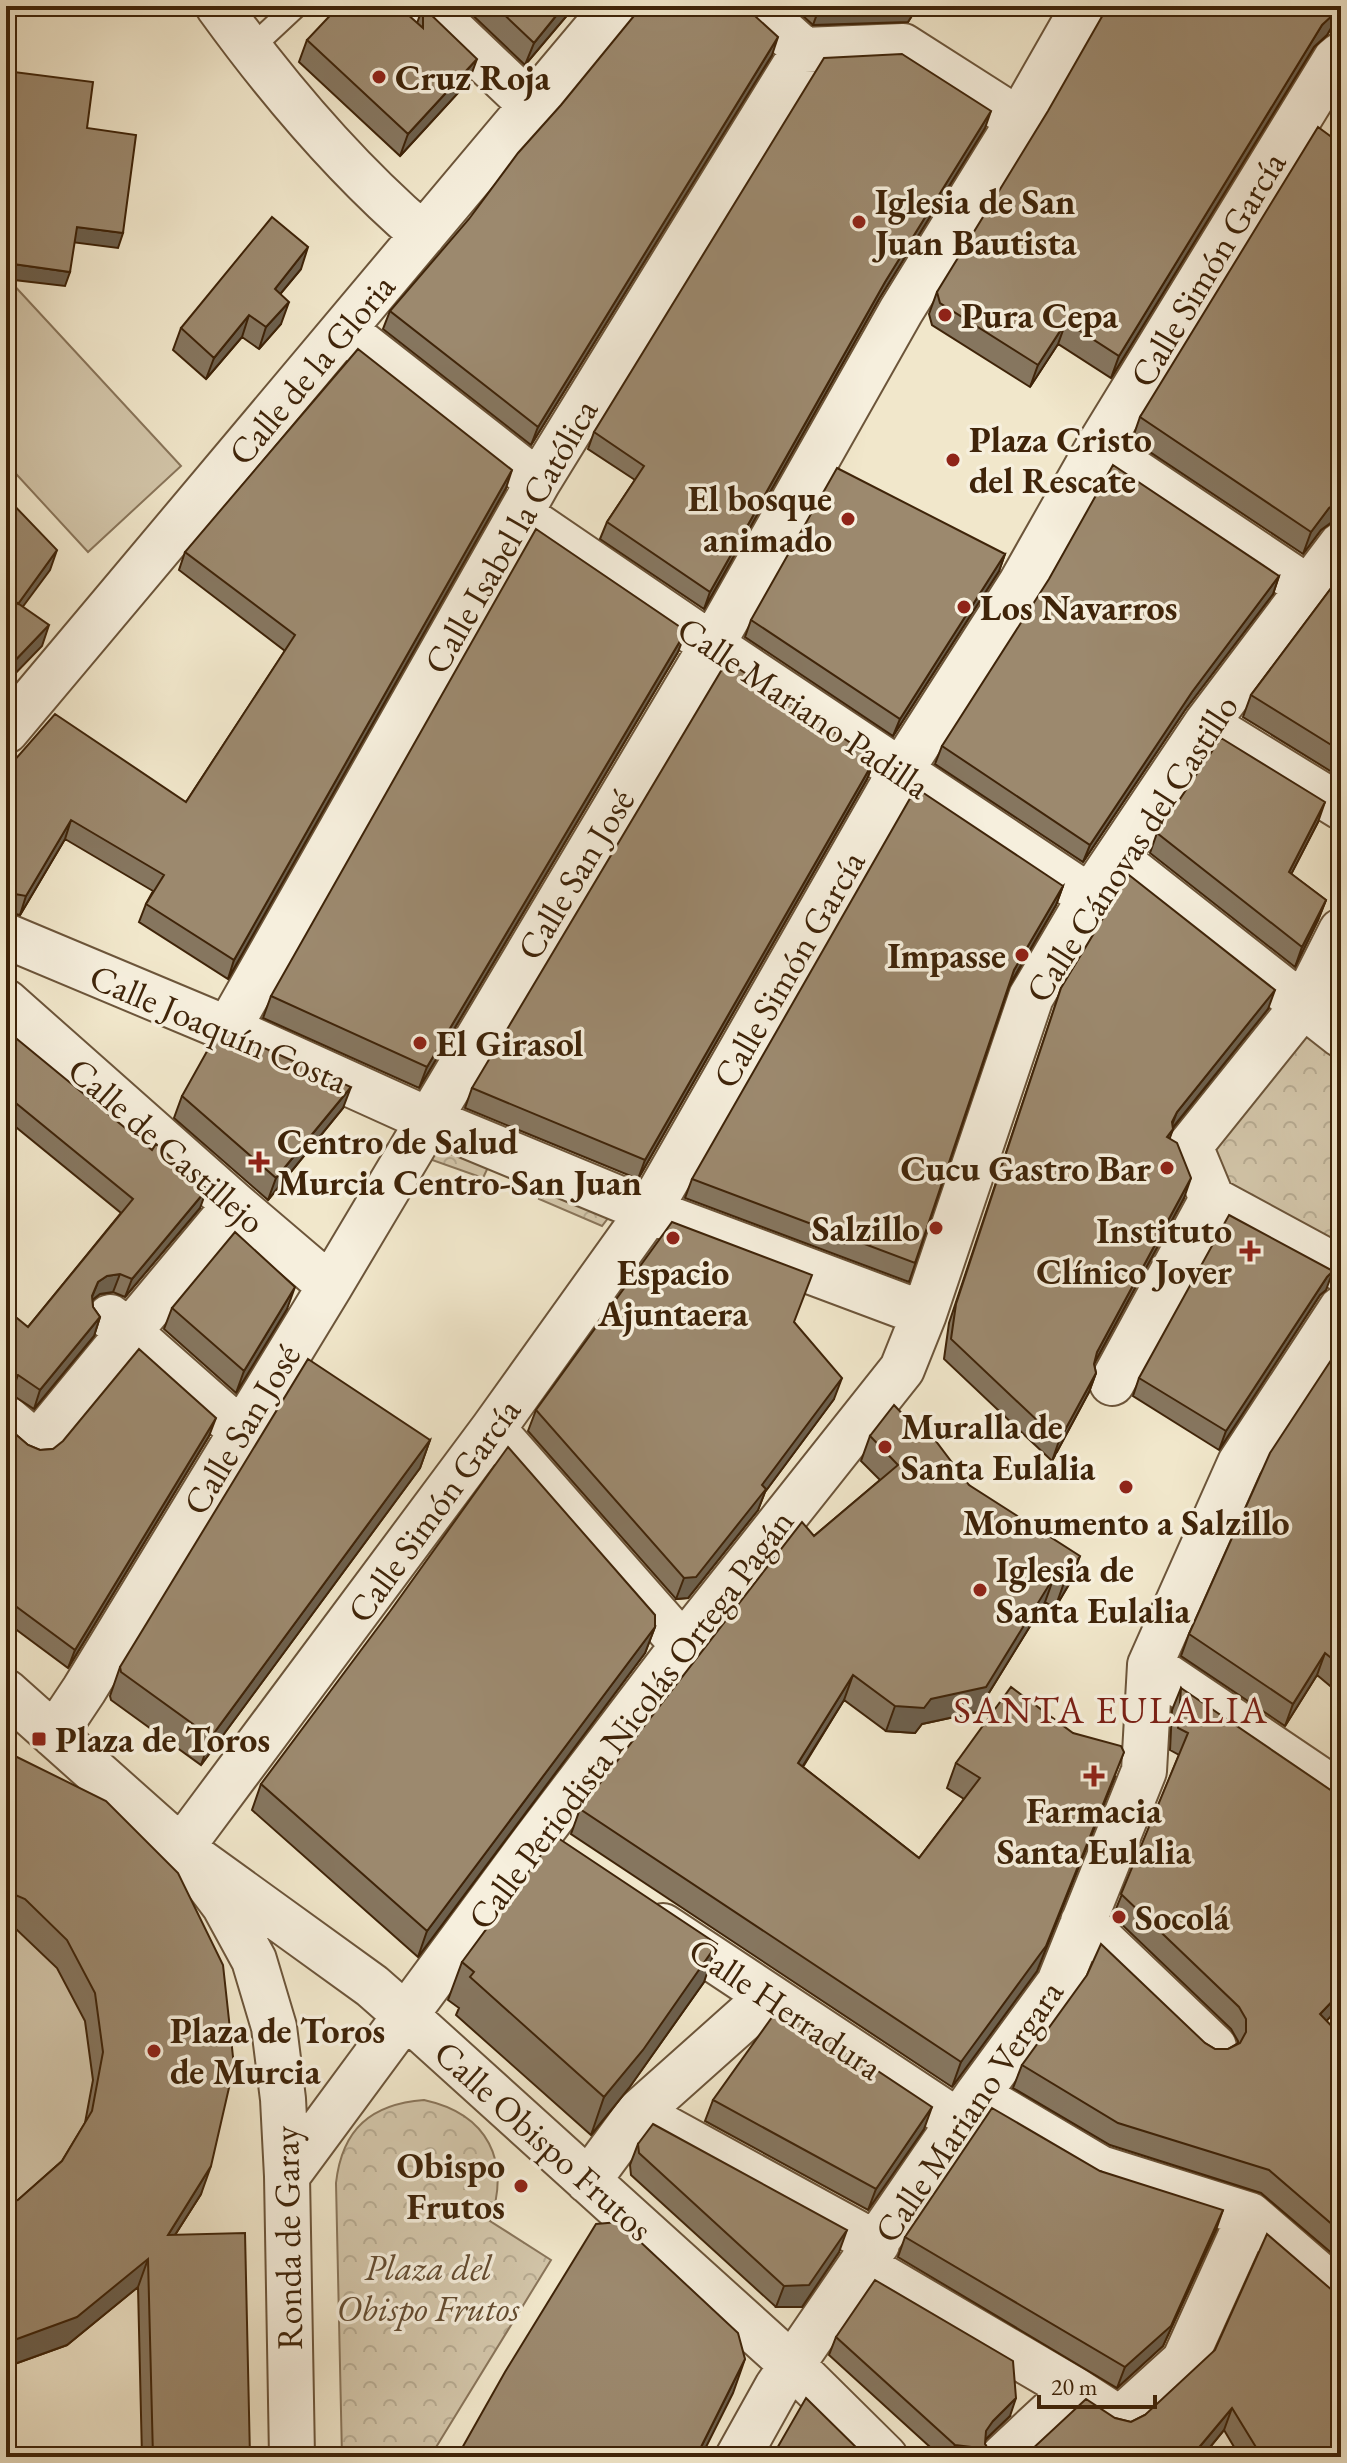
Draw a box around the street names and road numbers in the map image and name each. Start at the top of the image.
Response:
street label: Calle Simón García [1119,142,1297,396]
street label: Calle de la Gloria [218,263,406,475]
street label: Calle Isabel la Católica [413,390,609,682]
street label: Calle Mariano Padilla [668,605,940,810]
street label: Calle Cánovas del Castillo [1014,685,1249,1011]
street label: Calle San José [506,780,645,968]
street label: Calle Simón García [701,842,876,1096]
street label: Calle Joaquín Costa [83,953,355,1104]
street label: Calle de Castillejo [58,1047,275,1244]
street label: Calle San José [172,1335,311,1523]
street label: Calle Simón García [336,1388,531,1632]
street label: Calle Periodista Nicolás Ortega Pagán [457,1500,804,1939]
street label: Calle Herradura [680,1926,892,2091]
street label: Calle Mariano Vergara [863,1970,1074,2252]
street label: Calle Obispo Frutos [426,2031,662,2249]
street label: Ronda de Garay [262,2125,313,2350]

